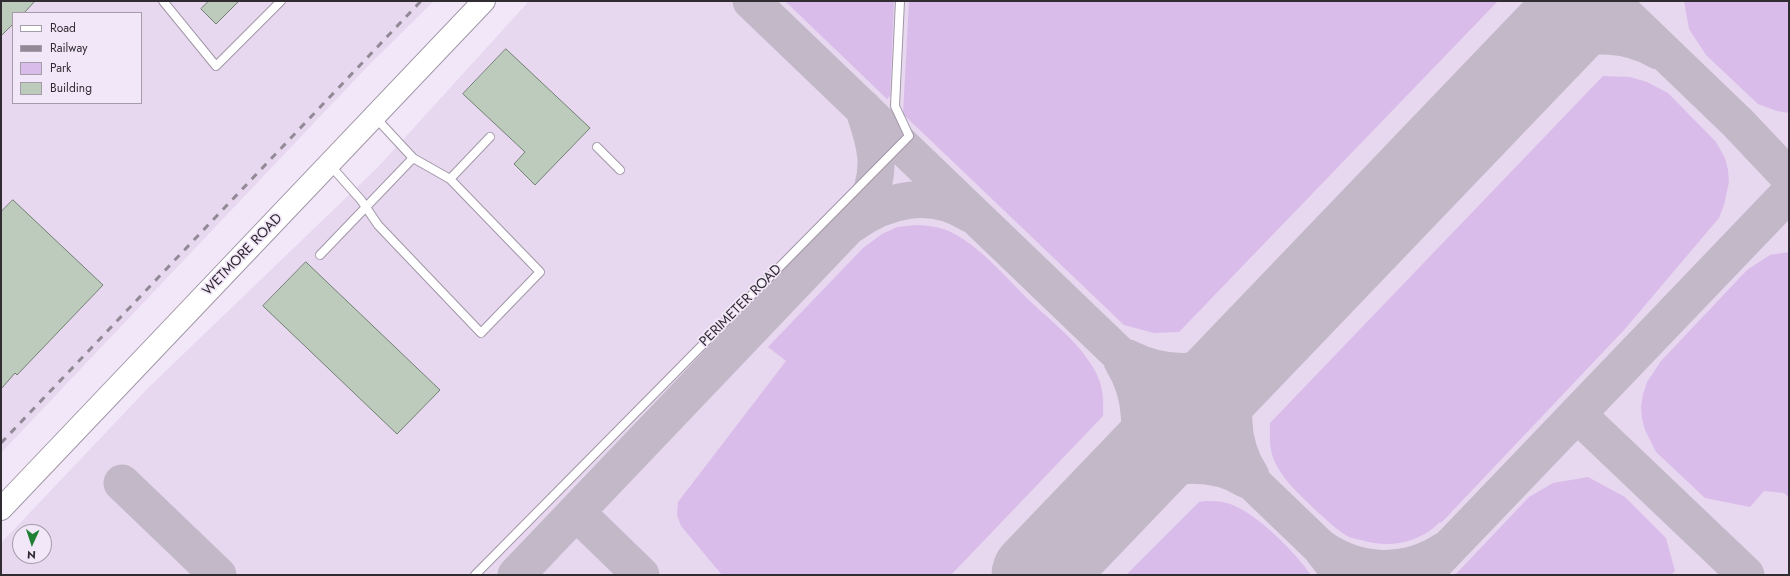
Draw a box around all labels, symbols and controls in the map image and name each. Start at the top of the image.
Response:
legend [12,12,142,104]
text: Road [50,19,76,37]
text: Railway [50,39,88,57]
text: Park [50,59,71,77]
text: Building [50,79,92,97]
street label: WETMORE ROAD [200,211,286,299]
street label: PERIMETER ROAD [696,261,786,351]
north arrow [12,524,52,564]
text: N [27,547,36,563]

